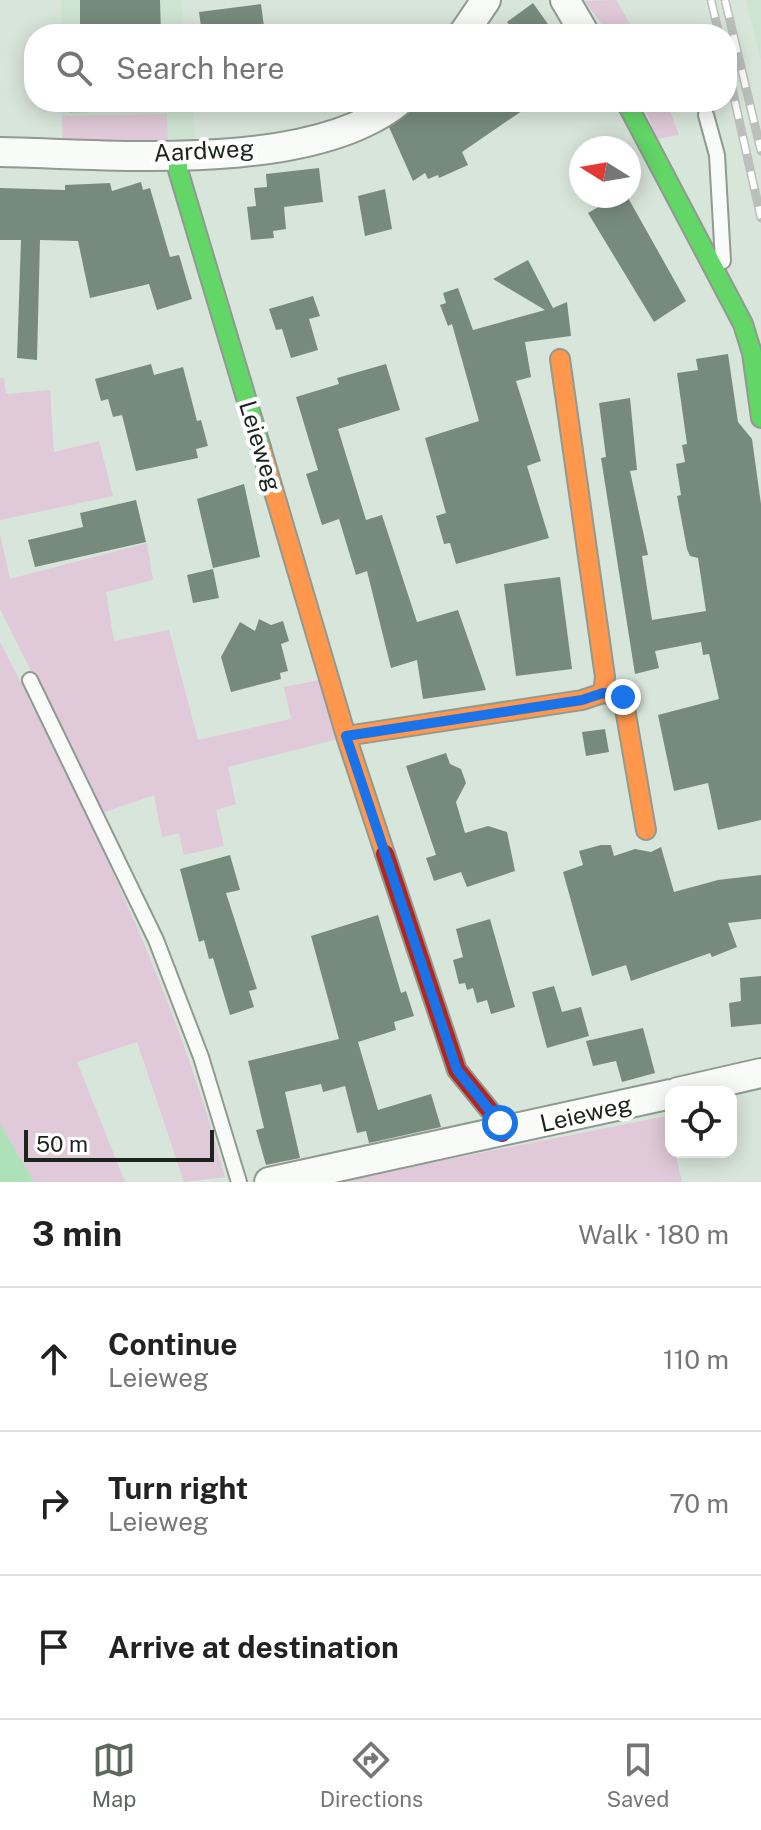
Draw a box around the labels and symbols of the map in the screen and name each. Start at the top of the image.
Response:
street label: Aardweg [153,133,255,167]
north arrow [569,136,641,208]
street label: Leieweg [234,397,288,494]
route end [605,679,641,715]
street label: Leieweg [537,1089,634,1137]
route start [482,1105,518,1141]
scale bar [24,1126,214,1162]

